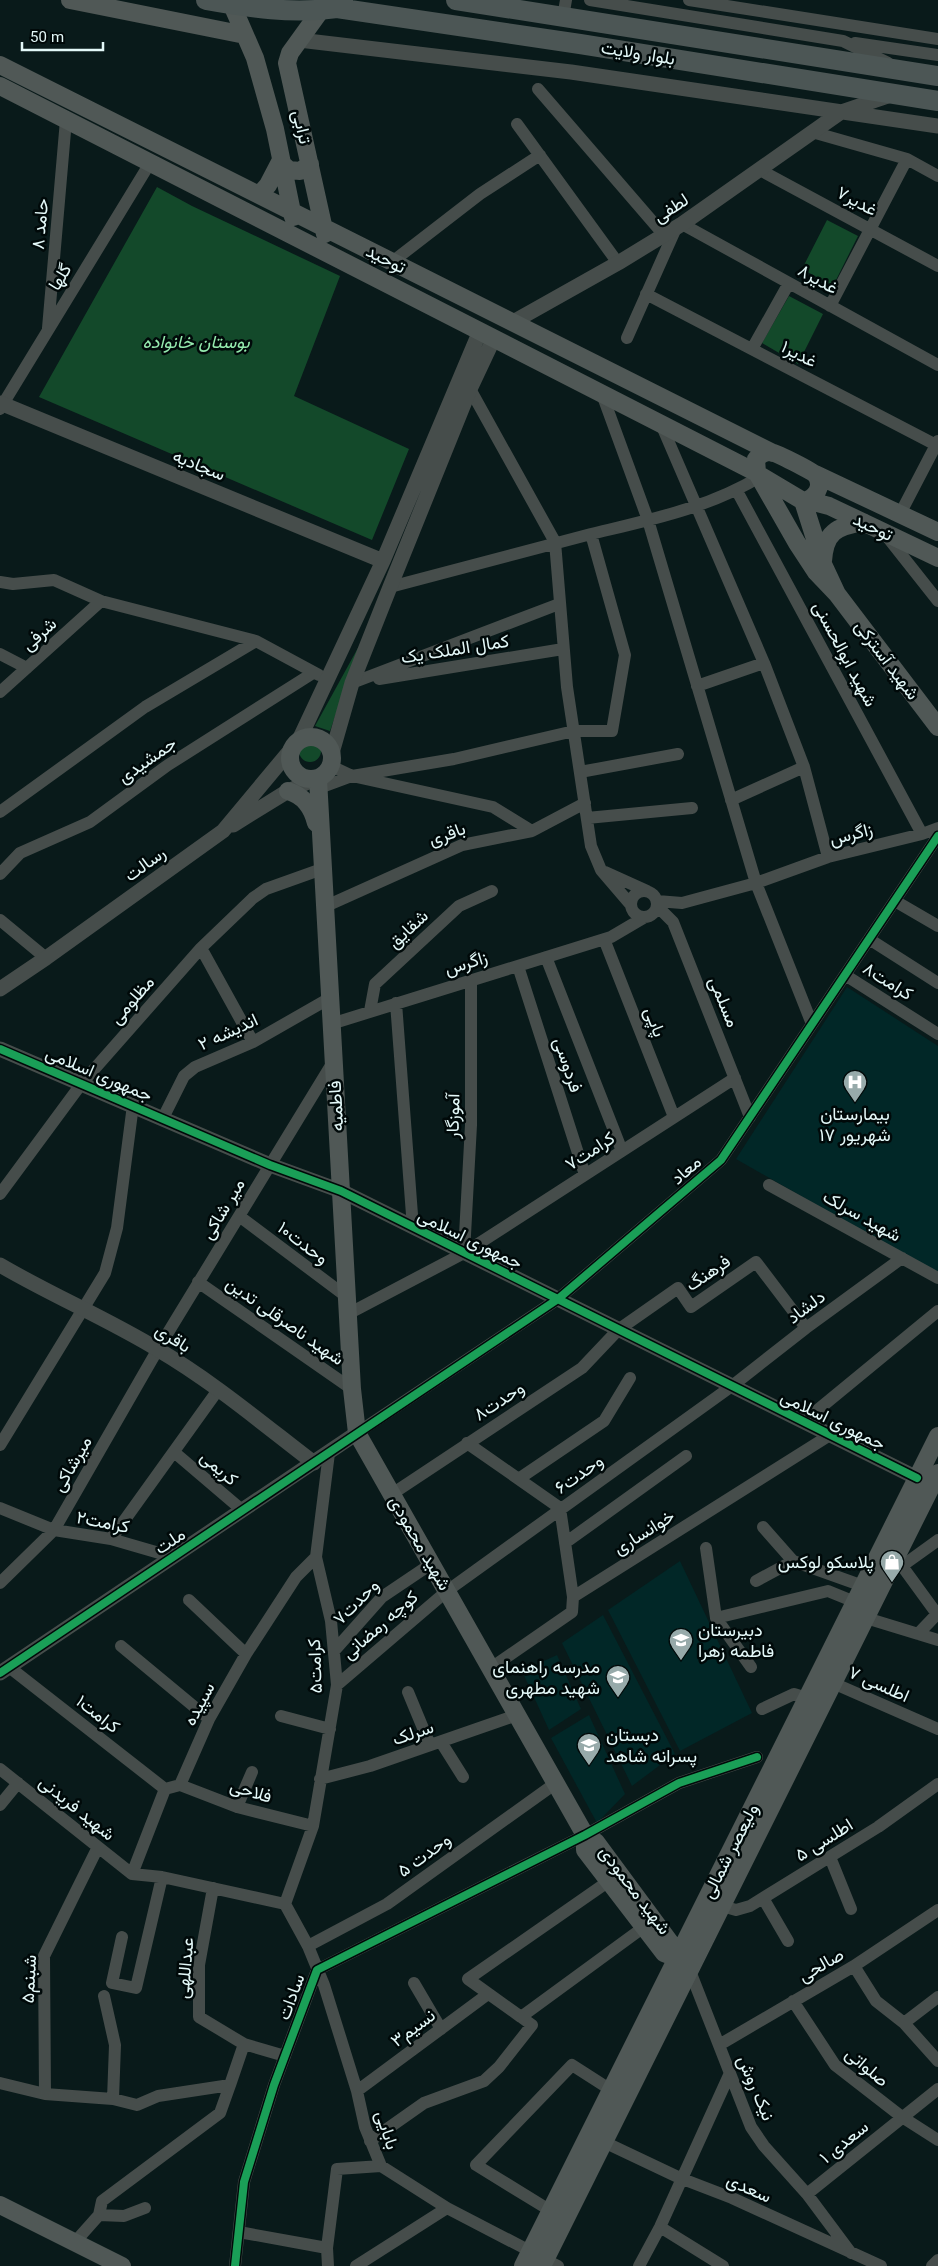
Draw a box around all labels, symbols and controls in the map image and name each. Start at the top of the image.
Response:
scale bar [22,20,104,52]
text: 50 m [30,27,64,50]
street label: بلوار ولایت [599,35,677,75]
street label: ترابی [283,108,318,147]
street label: غدیر۷ [831,180,882,225]
street label: لطفی [649,188,696,232]
street label: حامد ۸ [26,197,58,251]
street label: توحید [360,239,410,283]
street label: غدیر۸ [792,258,843,303]
street label: گلها [43,259,81,297]
park label: بوستان خانواده [142,330,250,358]
street label: غدیر۱ [775,335,821,377]
street label: سجادیه [168,444,229,490]
street label: توحید [847,507,897,551]
street label: شهید ابوالحسنی [804,597,883,713]
street label: شرفی [16,612,65,659]
street label: شهید آسترکی [846,615,925,707]
street label: کمال الملک یک [399,629,511,673]
street label: جمشیدی [113,731,183,792]
street label: باقری [425,816,470,856]
street label: زاگرس [827,817,876,855]
street label: رسالت [120,841,173,890]
street label: شقایق [382,904,436,957]
street label: زاگرس [441,945,492,985]
street label: کرامت۸ [856,956,918,1009]
street label: مظلومی [104,971,163,1032]
street label: مسلمی [699,973,745,1032]
street label: پاپی [635,1004,672,1042]
street label: اندیشه ۲ [194,1008,263,1060]
street label: فردوسی [544,1035,588,1097]
street label: جمهوری اسلامی [40,1041,156,1111]
hospital icon: بیمارستان ۱۷ شهریور [842,1069,868,1103]
street label: فاطمیه [323,1080,353,1132]
street label: آموزگار [441,1091,469,1140]
place label: بیمارستان ۱۷ شهریور [819,1102,891,1151]
street label: کرامت۷ [560,1126,622,1179]
street label: معاد [666,1150,709,1193]
street label: میر شاکی [195,1174,254,1246]
street label: شهید سرلک [817,1185,905,1251]
street label: جمهوری اسلامی [412,1203,526,1278]
street label: وحدت۱۰ [270,1216,333,1273]
street label: فرهنگ [681,1249,737,1300]
street label: شهید ناصرقلی تدین [219,1271,349,1374]
street label: دلشاد [782,1285,833,1333]
street label: باقری [148,1318,195,1362]
street label: وحدت۸ [469,1376,531,1430]
street label: جمهوری اسلامی [775,1384,889,1459]
street label: میرشاکی [46,1432,101,1498]
street label: کریمی [192,1445,243,1494]
street label: وحدت۶ [550,1449,610,1503]
street label: شهید محمودی [380,1491,457,1597]
street label: خوانساری [609,1504,681,1564]
street label: کرامت۲ [74,1505,132,1543]
street label: ملت [150,1522,192,1563]
shop icon: پلاسکو لوکس [879,1549,905,1583]
place label: پلاسکو لوکس [778,1550,874,1578]
street label: ۷وحدت [328,1574,387,1633]
street label: کوچه رمضانی [337,1585,426,1668]
place label: دبیرستان فاطمه زهرا [698,1618,774,1667]
school or university icon: دبیرستان فاطمه زهرا [668,1627,694,1661]
street label: کرامت۵ [302,1638,332,1694]
place label: مدرسه راهنمای شهید مطهری [492,1655,600,1704]
street label: اطلسی ۷ [843,1660,913,1712]
school or university icon: مدرسه راهنمای شهید مطهری [605,1664,631,1698]
street label: سپیده [178,1678,224,1732]
street label: کرامت۱ [69,1689,125,1742]
street label: سرلک [389,1715,438,1755]
place label: دبستان پسرانه شاهد [606,1723,697,1772]
school or university icon: دبستان پسرانه شاهد [576,1732,602,1766]
street label: شهید فریدنی [31,1770,120,1849]
street label: فلاحی [226,1773,275,1813]
street label: ولیعصر شمالی [696,1799,768,1904]
street label: اطلسی ۵ [791,1813,860,1871]
street label: وحدت ۵ [392,1827,458,1886]
street label: شهید محمودی [590,1841,676,1942]
street label: عبداللهی [170,1936,204,2000]
street label: صالحی [794,1942,850,1991]
street label: شبنم۵ [16,1954,46,2004]
street label: سادات [272,1971,314,2025]
street label: نسیم۳ [386,2003,443,2056]
street label: صلواتی [837,2042,894,2095]
street label: نیک روش [728,2052,780,2126]
street label: بابایی [366,2107,405,2154]
street label: سعدی ۱ [814,2115,876,2172]
street label: سعدی [721,2168,775,2212]

